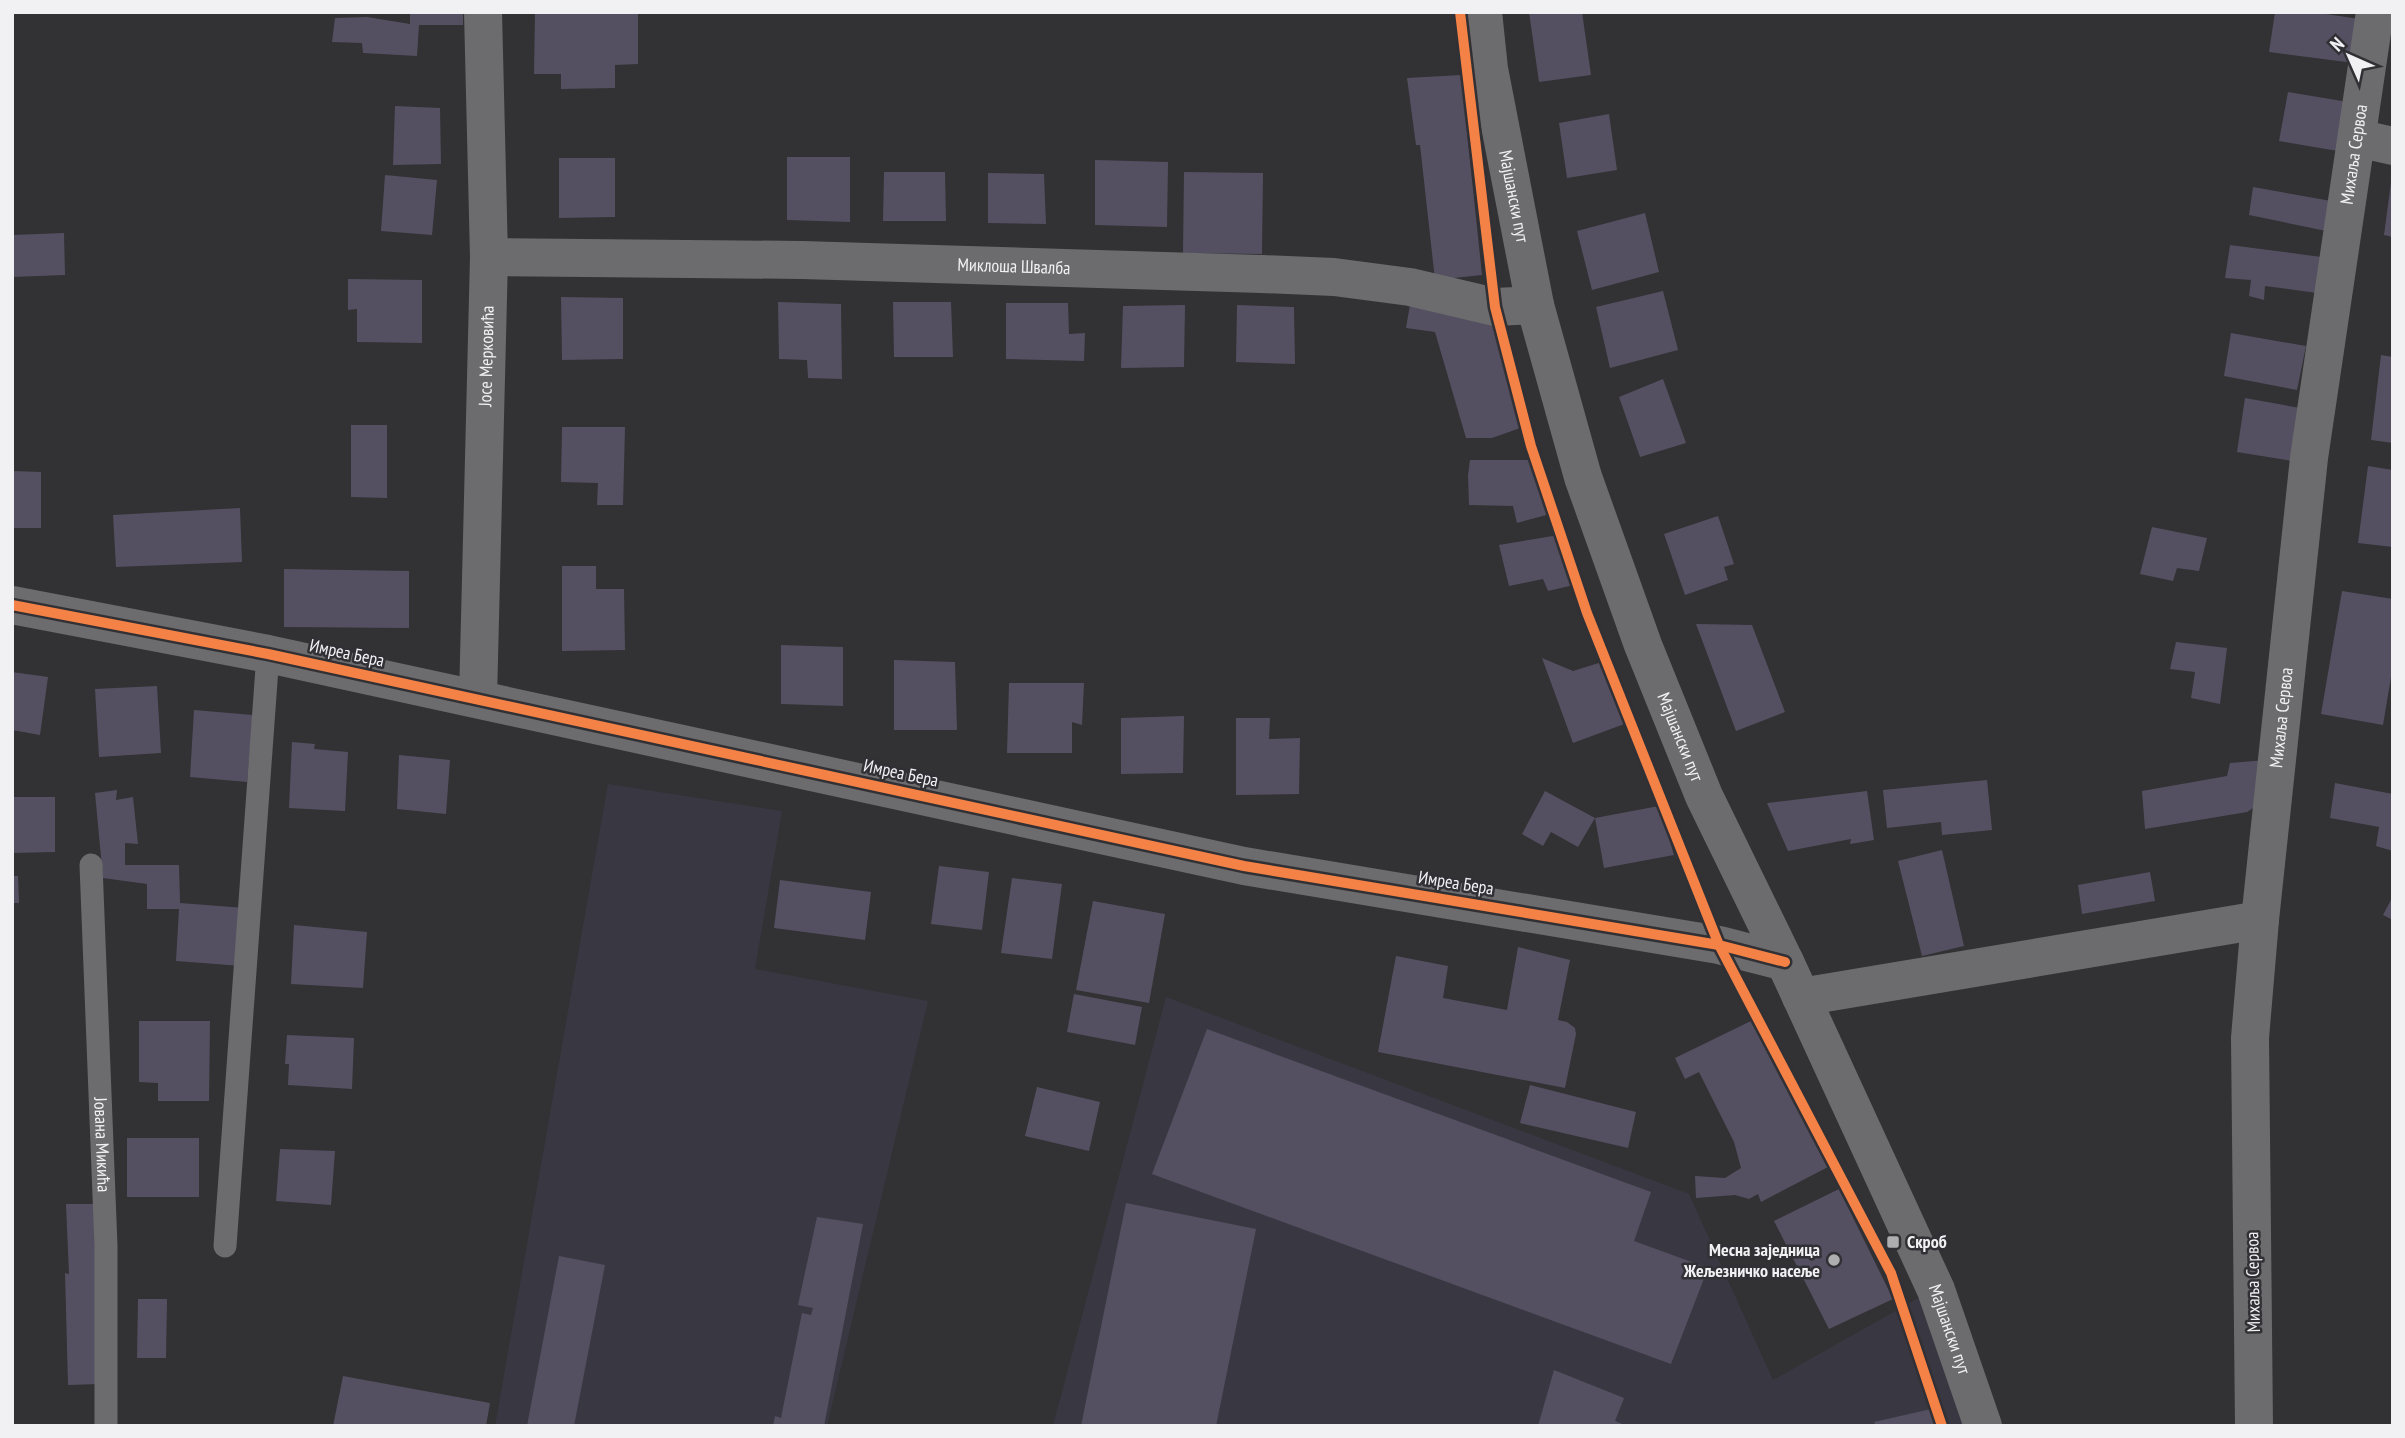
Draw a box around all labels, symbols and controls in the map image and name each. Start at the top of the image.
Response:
north arrow [2314,21,2384,91]
text: N [2325,32,2349,56]
street label: Михаља Сервоа [2335,103,2372,206]
street label: Мајшански пут [1494,148,1535,245]
street label: Миклоша Швалба [957,253,1071,279]
street label: Јосе Мерковића [473,305,499,408]
street label: Имреа Бера [308,633,387,672]
street label: Михаља Сервоа [2264,666,2298,769]
street label: Мајшански пут [1652,689,1709,785]
street label: Имреа Бера [862,753,941,792]
street label: Имреа Бера [1417,865,1495,900]
street label: Јована Микића [89,1096,116,1193]
place label: Скроб [1907,1230,1947,1253]
street label: Михаља Сервоа [2240,1231,2265,1333]
marker: Скроб [1885,1234,1901,1250]
place label: Месна заједница Жељезничко насеље [1683,1238,1820,1282]
marker: Месна заједница Жељезничко насеље [1826,1252,1842,1268]
street label: Мајшански пут [1924,1281,1976,1377]

